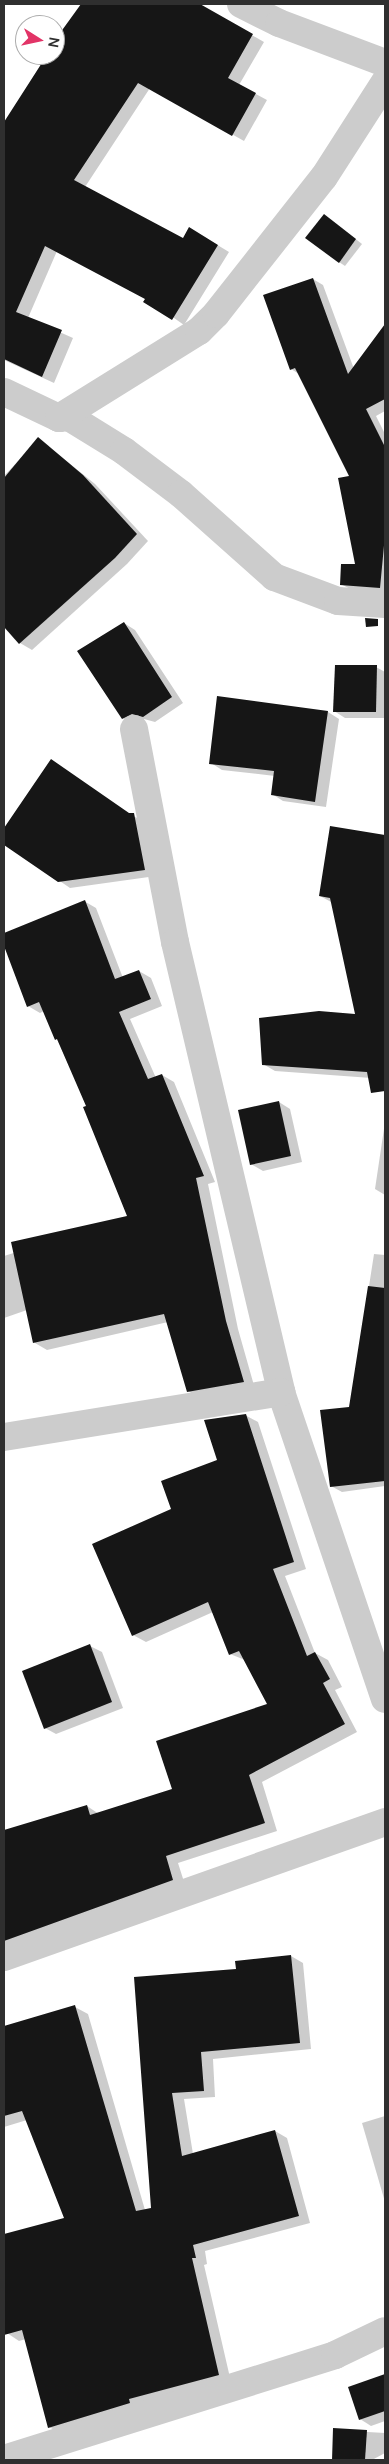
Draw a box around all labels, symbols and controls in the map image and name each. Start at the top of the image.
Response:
north arrow [15,15,65,65]
text: N [44,36,65,49]

